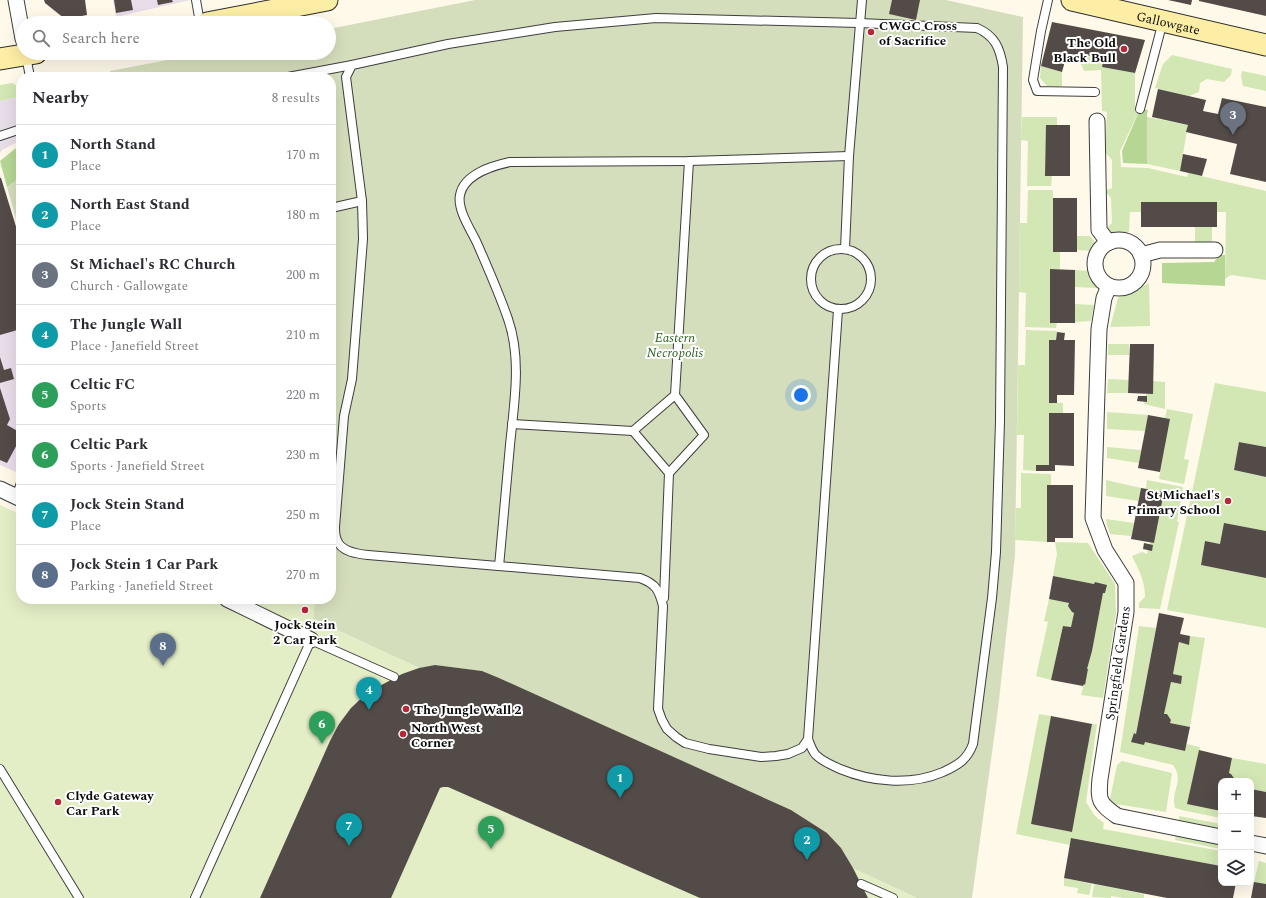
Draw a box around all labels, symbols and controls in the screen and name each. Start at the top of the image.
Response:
street label: Gallowgate [1134,6,1202,40]
search box [16,16,336,60]
place label: CWGC Cross of Sacrifice [879,16,957,51]
icon: search [30,27,52,49]
text: Search here [62,27,140,50]
marker: CWGC Cross of Sacrifice [866,27,876,37]
place label: The Old Black Bull [1053,33,1116,68]
marker: The Old Black Bull [1119,44,1129,54]
text: Nearby [32,85,88,111]
text: 8 results [272,88,320,108]
pin: 3 [1220,102,1246,135]
text: North Stand [70,133,156,156]
text: 1 [41,145,49,165]
text: 170 m [286,145,320,165]
text: Place [70,156,101,176]
text: North East Stand [70,193,190,216]
text: 2 [41,205,49,225]
text: 180 m [286,205,320,225]
text: Place [70,216,101,236]
text: St Michael's RC Church [70,253,235,276]
text: 3 [41,265,49,285]
text: 200 m [286,265,320,285]
text: Church · Gallowgate [70,276,188,296]
text: The Jungle Wall [70,313,182,336]
text: 4 [41,325,49,345]
text: 210 m [286,325,320,345]
park label: Eastern Necropolis [647,328,704,363]
text: Place · Janefield Street [70,336,199,356]
text: Celtic FC [70,373,135,396]
text: 5 [41,385,49,405]
text: 220 m [286,385,320,405]
your location [791,385,811,405]
text: Sports [70,396,107,416]
text: Celtic Park [70,433,148,456]
text: 6 [41,445,49,465]
text: 230 m [286,445,320,465]
text: Sports · Janefield Street [70,456,205,476]
place label: St Michael's Primary School [1127,485,1220,520]
text: Jock Stein Stand [70,493,185,516]
marker: St Michael's Primary School [1223,496,1233,506]
text: 7 [41,505,49,525]
text: 250 m [286,505,320,525]
text: Place [70,516,101,536]
text: Jock Stein 1 Car Park [70,553,218,576]
text: 8 [41,565,49,585]
text: 270 m [286,565,320,585]
text: Parking · Janefield Street [70,576,213,596]
marker: Jock Stein 2 Car Park [300,605,310,615]
street label: Springfield Gardens [1100,605,1136,722]
place label: Jock Stein 2 Car Park [273,615,337,650]
pin: 8 [150,633,176,666]
pin: 4 [356,677,382,710]
place label: The Jungle Wall 2 [414,700,522,720]
marker: The Jungle Wall 2 [401,704,411,714]
pin: 6 [309,711,335,744]
place label: North West Corner [411,718,481,753]
marker: North West Corner [398,729,408,739]
pin: 1 [607,765,633,798]
map controls [1218,778,1254,886]
button: + [1218,778,1254,814]
place label: Clyde Gateway Car Park [66,786,154,821]
marker: Clyde Gateway Car Park [53,797,63,807]
pin: 7 [336,813,362,846]
button: − [1218,814,1254,850]
pin: 5 [478,816,504,849]
pin: 2 [794,827,820,860]
button: layers [1218,850,1254,886]

